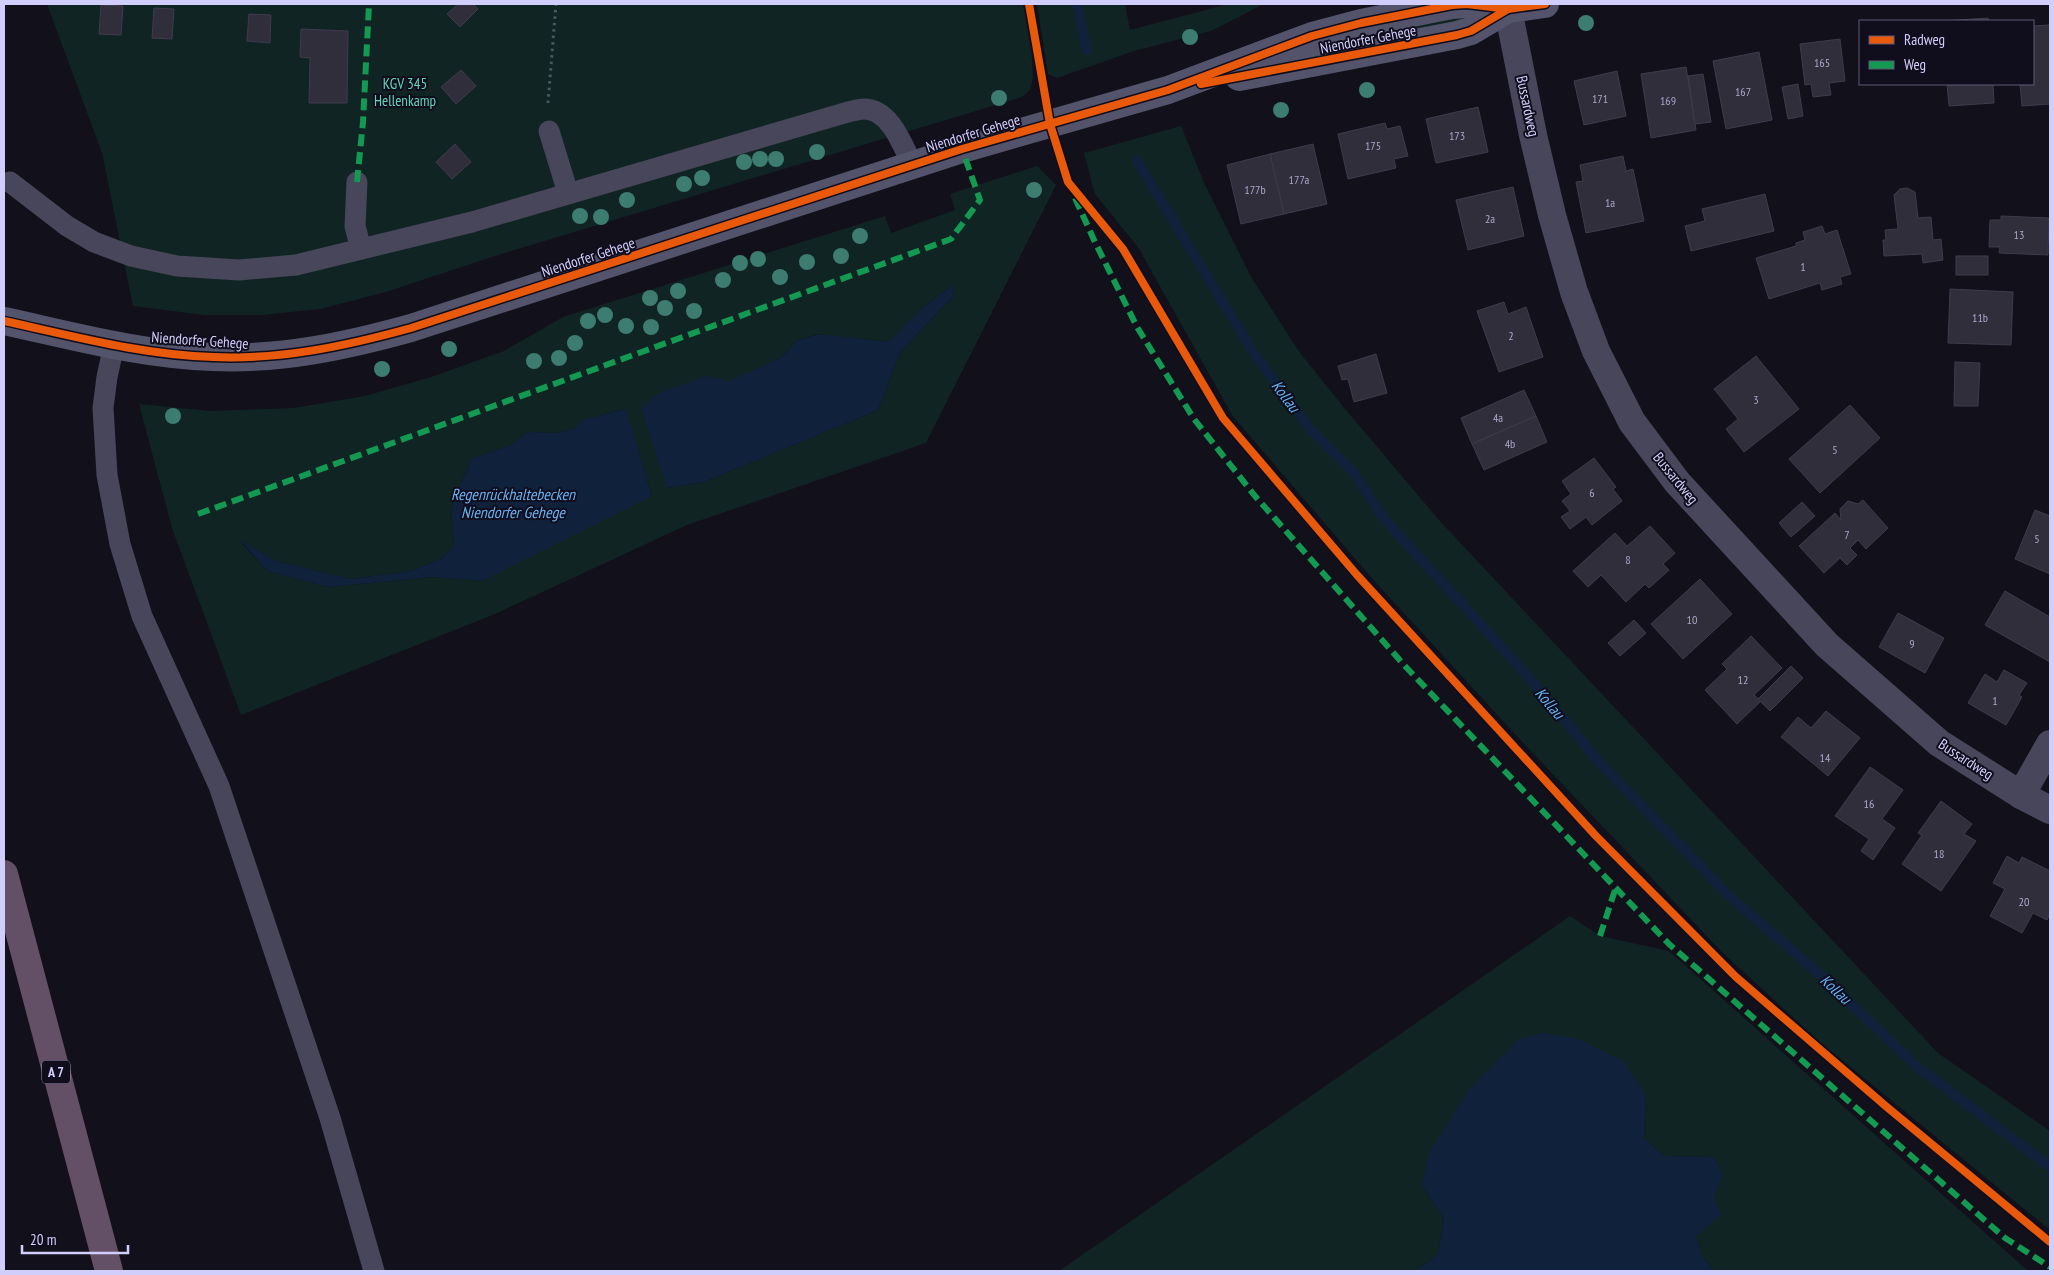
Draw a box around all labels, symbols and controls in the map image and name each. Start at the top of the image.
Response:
street label: Niendorfer Gehege [1318,20,1418,58]
legend [1859,20,2034,85]
text: Radweg [1904,30,1945,49]
house number: 165 [1814,55,1830,70]
text: Weg [1904,55,1926,74]
park label: KGV 345 Hellenkamp [374,74,436,110]
street label: Bussardweg [1512,74,1544,138]
house number: 167 [1735,84,1751,99]
house number: 171 [1592,91,1608,106]
house number: 169 [1660,93,1676,108]
street label: Niendorfer Gehege [924,110,1022,156]
house number: 173 [1449,128,1465,143]
house number: 175 [1365,138,1381,153]
house number: 177a [1289,172,1310,187]
house number: 177b [1244,182,1266,197]
house number: 1a [1605,195,1615,210]
house number: 2a [1485,211,1495,226]
house number: 13 [2014,227,2024,242]
street label: Niendorfer Gehege [539,233,637,281]
house number: 1 [1800,259,1806,274]
house number: 11b [1972,310,1988,325]
street label: Niendorfer Gehege [151,327,249,353]
house number: 2 [1508,328,1514,343]
water label: Kollau [1267,376,1305,417]
house number: 3 [1753,392,1759,407]
house number: 4a [1493,410,1503,425]
house number: 4b [1505,436,1515,451]
house number: 5 [1832,442,1838,457]
street label: Bussardweg [1649,448,1703,508]
water label: Regenrückhaltebecken Niendorfer Gehege [451,484,576,522]
house number: 6 [1589,485,1595,500]
house number: 7 [1844,527,1850,542]
house number: 5 [2034,531,2040,546]
house number: 8 [1625,552,1631,567]
house number: 10 [1687,612,1697,627]
house number: 9 [1909,636,1915,651]
house number: 12 [1738,672,1748,687]
water label: Kollau [1531,683,1570,724]
house number: 1 [1992,693,1998,708]
street label: Bussardweg [1935,734,1997,784]
house number: 14 [1820,750,1831,765]
house number: 16 [1864,796,1874,811]
house number: 18 [1934,846,1944,861]
house number: 20 [2019,894,2029,909]
water label: Kollau [1816,970,1856,1009]
road number: A 7 [42,1060,70,1084]
scale bar [22,1222,129,1254]
text: 20 m [30,1230,56,1249]

